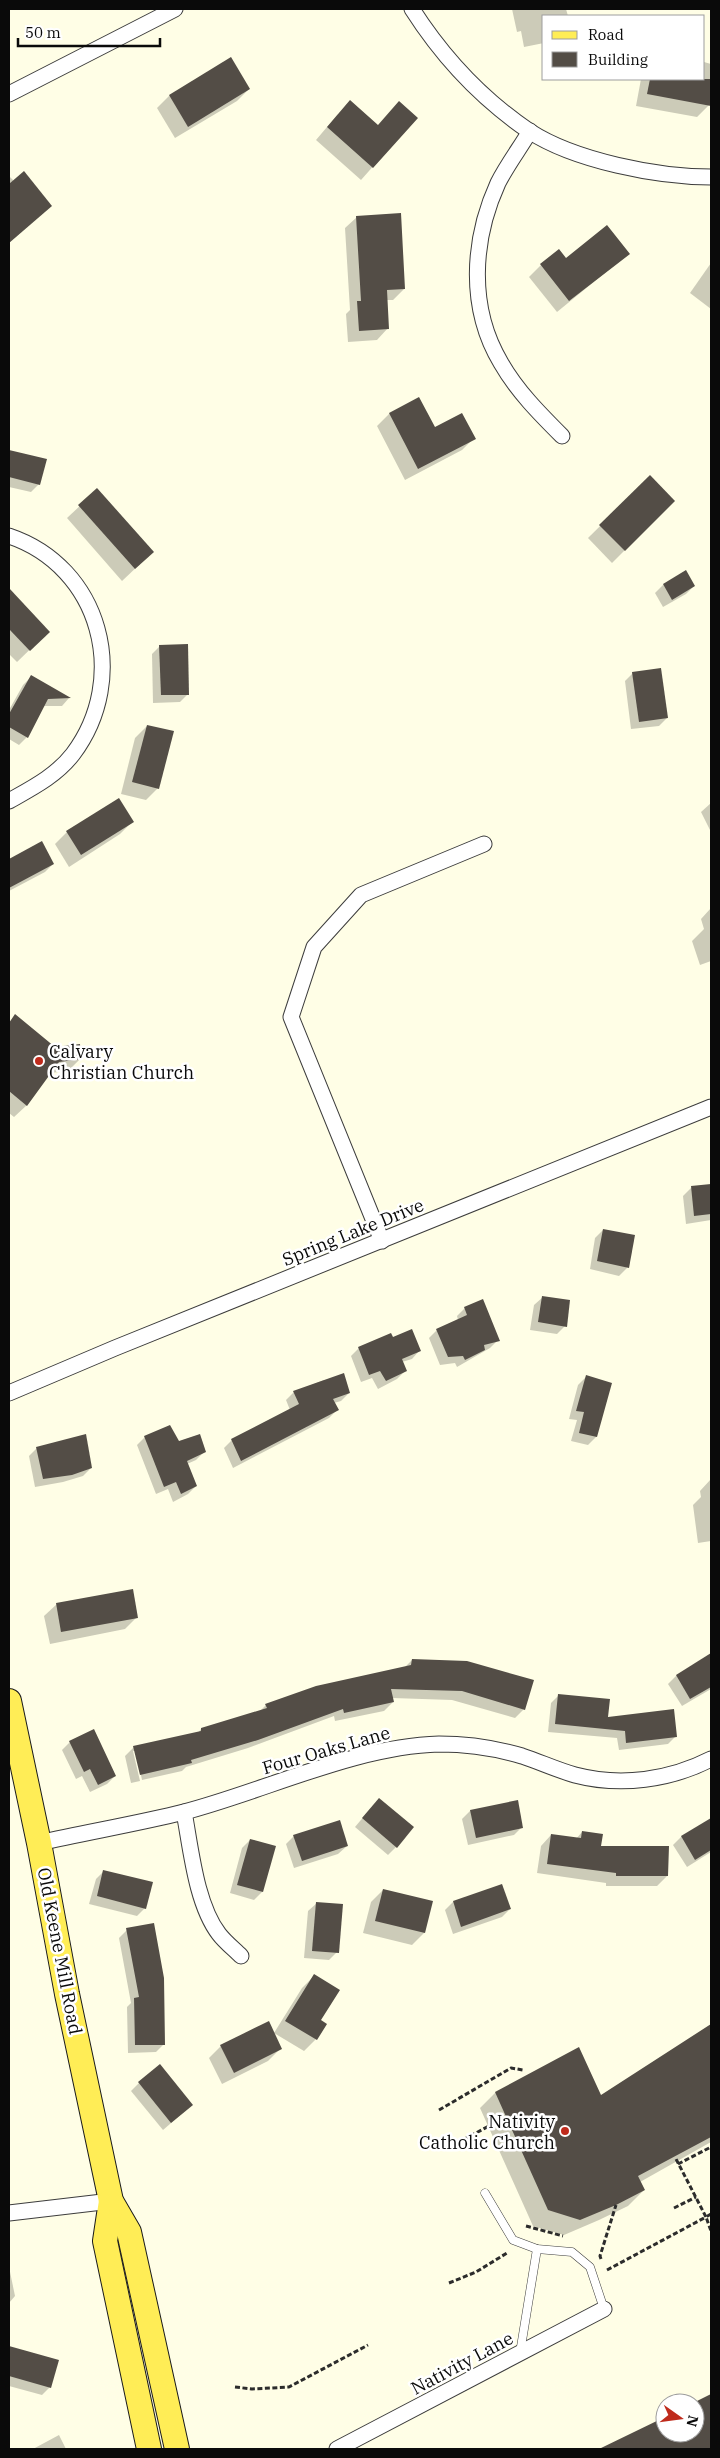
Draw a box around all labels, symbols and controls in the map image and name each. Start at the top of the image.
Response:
scale bar [18,15,160,47]
legend [542,15,705,80]
text: 50 m [25,23,61,42]
text: Road [588,25,624,44]
text: Building [588,50,648,69]
place label: Calvary Christian Church [49,1040,194,1084]
marker: Calvary Christian Church [33,1055,45,1067]
street label: Spring Lake Drive [279,1193,427,1271]
street label: Four Oaks Lane [259,1721,393,1779]
street label: Old Keene Mill Road [33,1866,87,2036]
place label: Nativity Catholic Church [419,2110,555,2154]
marker: Nativity Catholic Church [559,2125,571,2137]
street label: Nativity Lane [407,2326,517,2400]
north arrow [655,2393,705,2443]
text: N [683,2414,703,2429]

